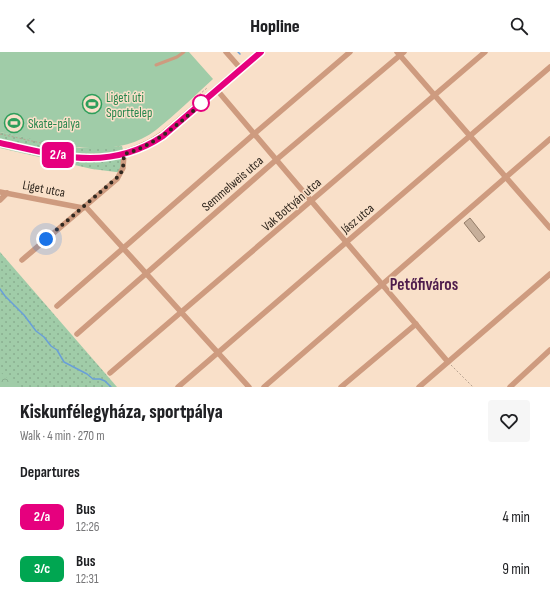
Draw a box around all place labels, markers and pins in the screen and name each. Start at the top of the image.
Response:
place label: Ligeti úti Sporttelep [106,90,152,121]
sports icon: Ligeti úti Sporttelep [81,93,103,115]
unlabelled marker [192,94,210,112]
sports icon: Skate-pálya [3,112,25,134]
place label: Skate-pálya [28,116,80,132]

